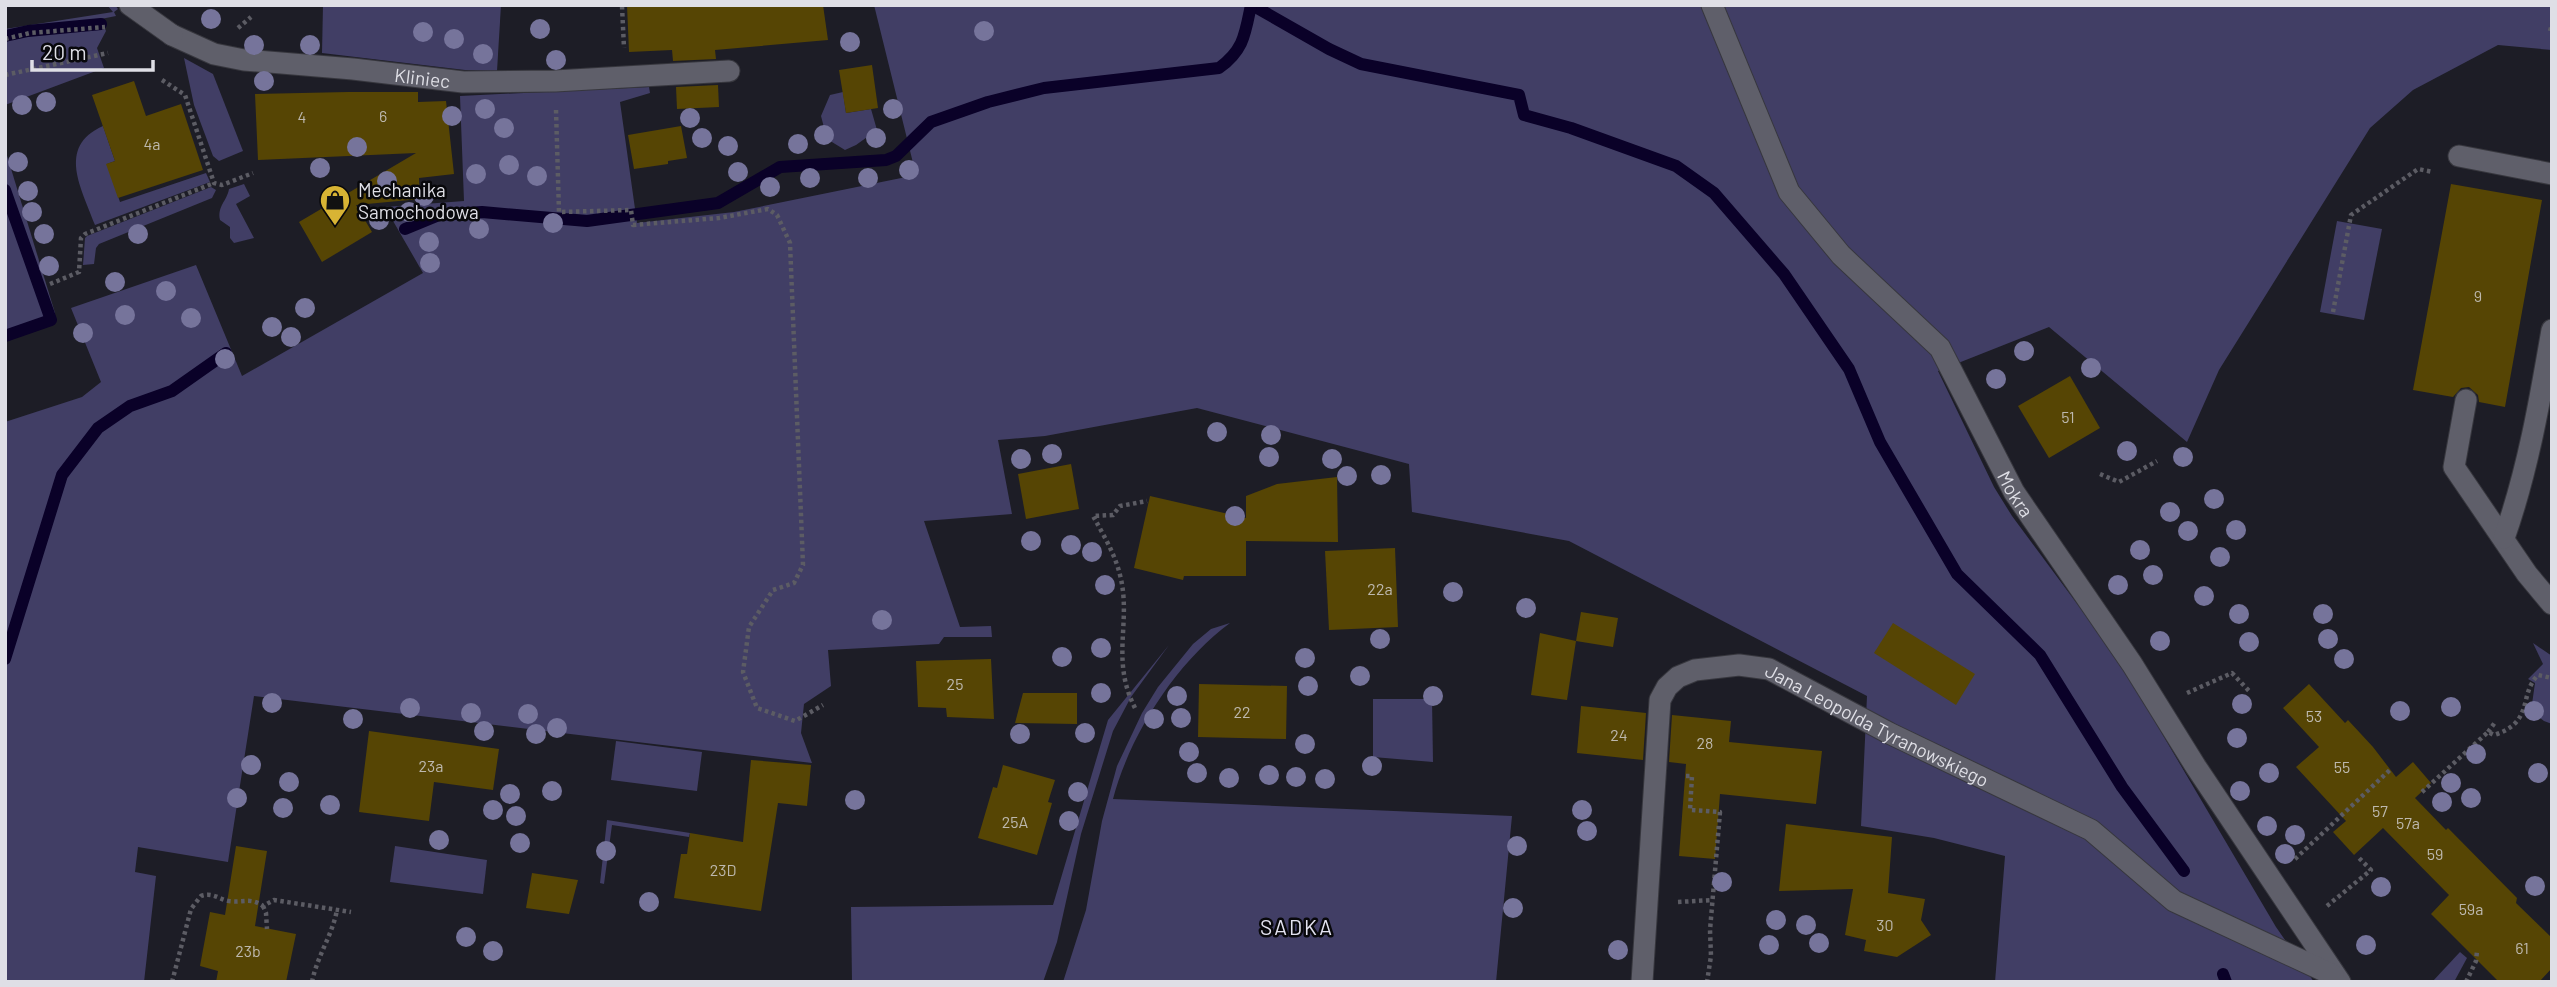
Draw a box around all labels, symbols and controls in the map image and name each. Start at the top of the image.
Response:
scale bar [32,28,152,72]
text: 20 m [42,39,87,64]
street label: Kliniec [393,63,452,92]
house number: 6 [379,106,387,125]
house number: 4 [298,107,306,126]
house number: 4a [144,134,161,153]
place label: Mechanika Samochodowa [358,178,479,223]
shop icon: Mechanika Samochodowa [318,183,352,227]
house number: 9 [2474,286,2482,305]
house number: 51 [2061,407,2075,426]
street label: Mokra [1993,467,2039,521]
house number: 22a [1367,579,1393,598]
street label: Jana Leopolda Tyranowskiego [1762,658,1993,791]
house number: 25 [947,674,963,693]
house number: 22 [1233,702,1251,721]
house number: 53 [2306,706,2322,725]
house number: 24 [1610,725,1628,744]
house number: 28 [1697,733,1713,752]
house number: 23a [419,756,443,775]
house number: 55 [2334,757,2350,776]
house number: 57 [2372,801,2388,820]
house number: 25A [1002,812,1029,831]
house number: 57a [2396,813,2420,832]
house number: 59 [2427,844,2443,863]
house number: 23D [710,860,736,879]
house number: 59a [2459,899,2483,918]
district label: SADKA [1260,914,1334,939]
house number: 30 [1876,915,1894,934]
house number: 61 [2515,938,2529,957]
house number: 23b [235,941,261,960]

